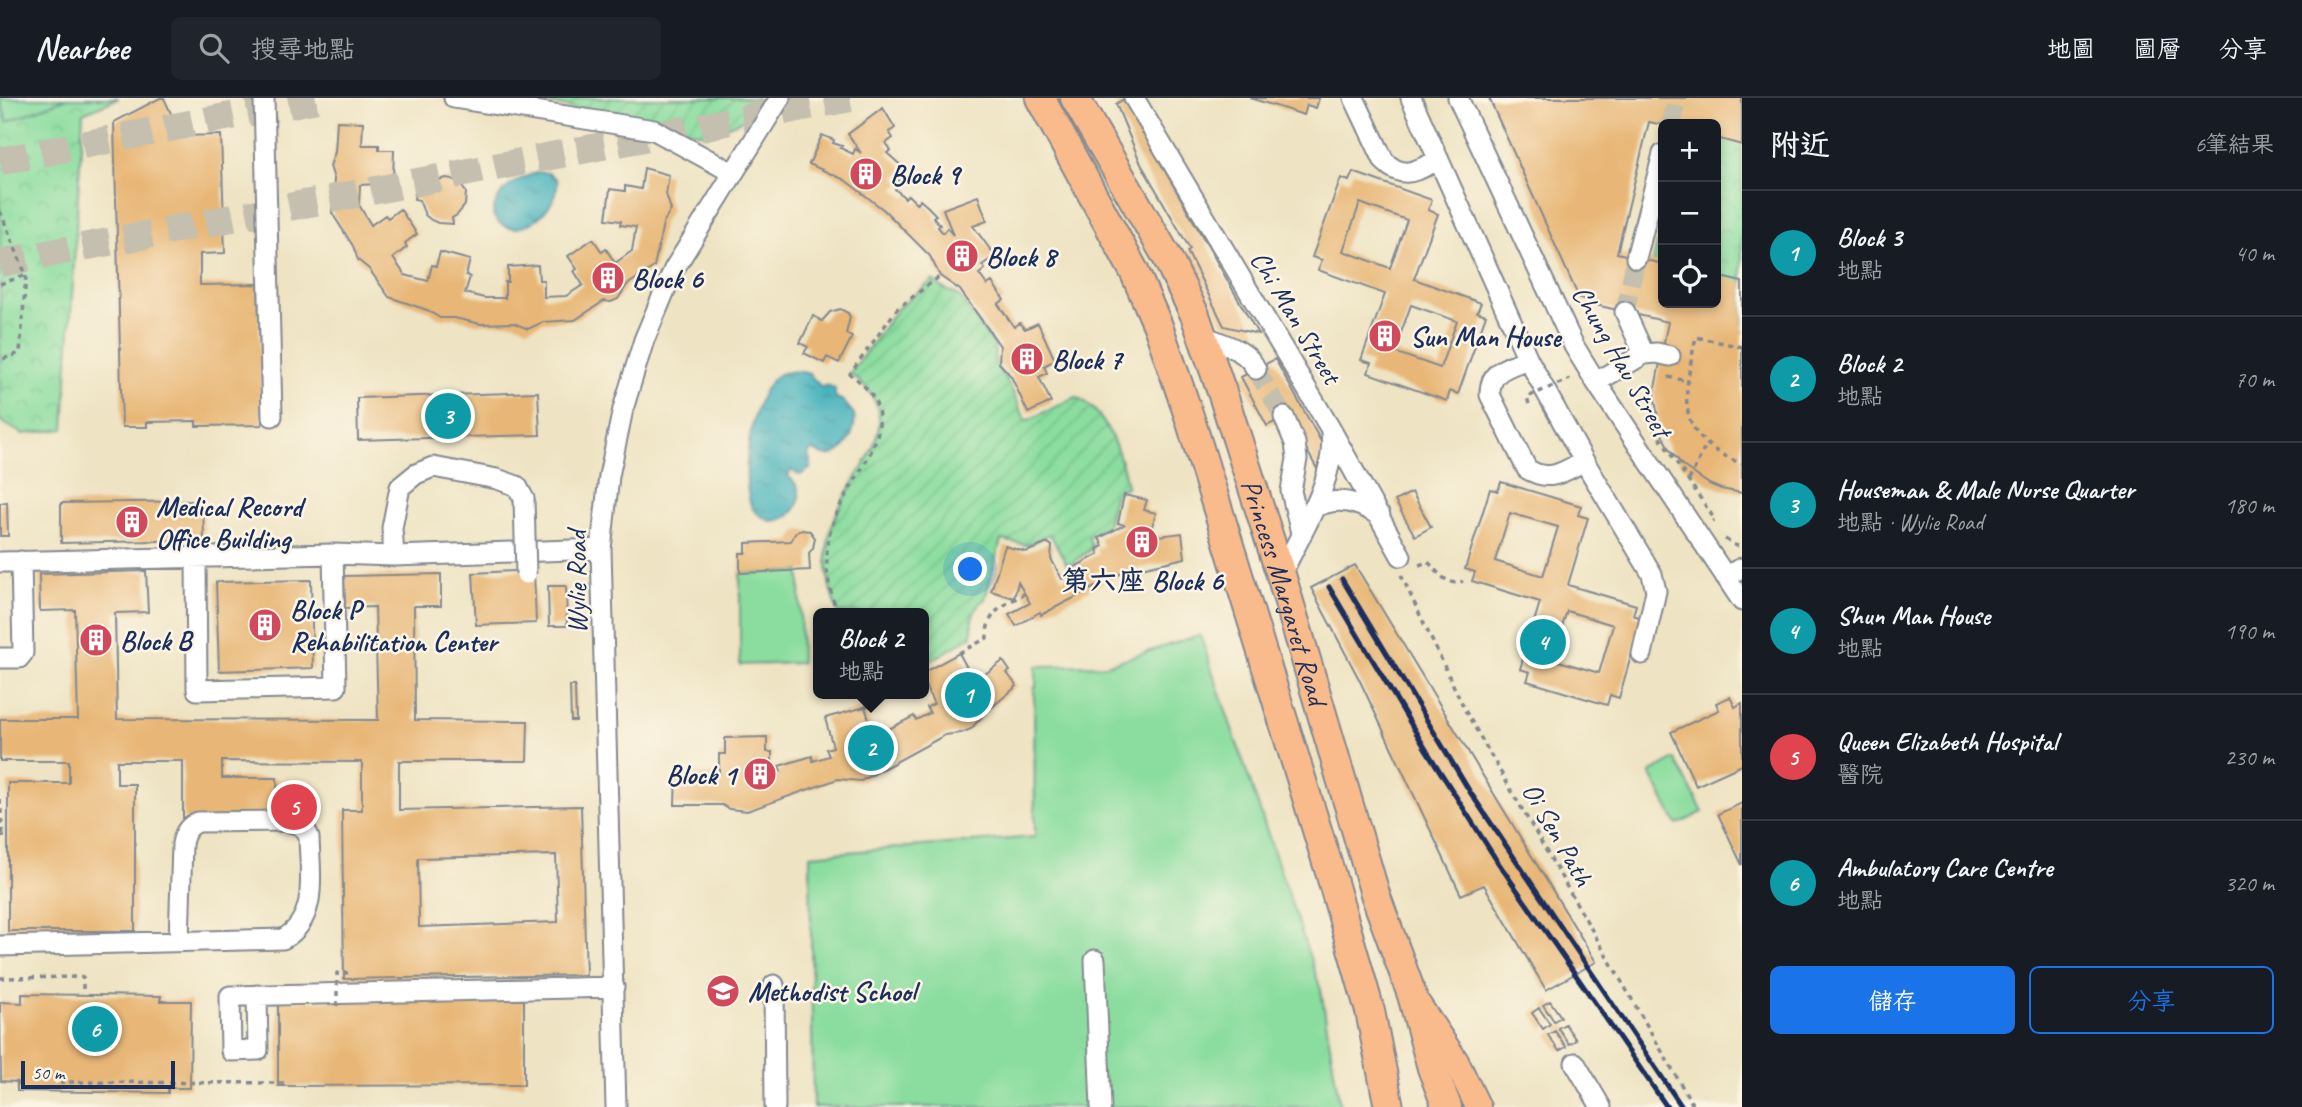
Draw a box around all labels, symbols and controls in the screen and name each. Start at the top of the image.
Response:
search box [171,17,661,80]
text: Nearbee [35,27,129,69]
icon: search [195,29,233,67]
text: 搜尋地點 [251,33,355,66]
text: 地圖 [2047,34,2095,64]
text: 圖層 [2133,34,2181,64]
text: 分享 [2219,34,2267,64]
map controls [1658,119,1721,308]
button: + [1658,119,1721,182]
text: 附近 [1770,126,1830,164]
text: 6筆結果 [2195,130,2274,159]
building icon: Block 9 [847,155,885,193]
place label: Block 9 [890,157,963,192]
button: − [1658,182,1721,245]
text: Block 3 [1837,221,1902,254]
building icon: Block 8 [943,237,981,275]
place label: Block 8 [986,239,1059,274]
text: 1 [1788,239,1798,268]
text: 40 m [2235,239,2274,268]
street label: Chi Man Street [1243,244,1351,392]
button: locate [1658,245,1721,308]
text: 地點 [1837,256,1883,285]
building icon: Block 6 [589,259,627,297]
place label: Block 6 [632,261,704,296]
street label: Chung Hau Street [1564,279,1681,447]
building icon: Sun Man House [1366,317,1404,355]
place label: Sun Man House [1410,319,1563,354]
building icon: Block 7 [1008,340,1046,378]
place label: Block 7 [1052,342,1124,377]
text: Block 2 [1837,347,1902,380]
text: 2 [1788,365,1798,394]
text: 70 m [2235,365,2274,394]
text: 地點 [1837,382,1883,411]
pin: 3 [425,390,471,442]
text: Houseman & Male Nurse Quarter [1837,473,2134,506]
street label: Princess Margaret Road [1234,475,1337,712]
place label: Medical Record Office Building [156,489,307,556]
text: 3 [1788,491,1798,520]
text: 180 m [2225,491,2274,520]
building icon: Medical Record Office Building [113,503,151,541]
text: 地點 · Wylie Road [1837,508,1983,537]
building icon: 第六座 Block 6 [1123,523,1161,561]
street label: Wylie Road [559,526,594,634]
your location [953,552,987,586]
place label: 第六座 Block 6 [1061,563,1224,598]
place label: Block P Rehabilitation Center [290,592,500,659]
text: Shun Man House [1837,599,1990,632]
building icon: Block P Rehabilitation Center [246,606,284,644]
popup [813,608,929,699]
pin: 4 [1520,616,1566,668]
text: 4 [1788,617,1798,646]
text: 190 m [2225,617,2274,646]
building icon: Block B [77,621,115,659]
text: Block 2 [839,622,903,655]
place label: Block B [120,623,194,658]
text: 地點 [1837,634,1883,663]
text: 地點 [839,657,885,686]
pin: 1 [945,669,991,721]
pin: 2 [848,722,894,774]
text: Queen Elizabeth Hospital [1837,725,2057,758]
text: 5 [1788,743,1798,772]
text: 230 m [2225,743,2274,772]
building icon: Block 1 [741,755,779,793]
place label: Block 1 [666,757,739,792]
text: 醫院 [1837,760,1883,789]
street label: Oi Sen Path [1514,776,1602,892]
pin: 5 [271,781,317,833]
text: Ambulatory Care Centre [1837,851,2052,884]
text: 6 [1788,869,1798,898]
text: 320 m [2225,869,2274,898]
text: 地點 [1837,886,1883,915]
button: 儲存 [1770,966,2015,1034]
button: 分享 [2029,966,2274,1034]
school or university icon: Methodist School [704,972,742,1010]
place label: Methodist School [748,974,921,1009]
pin: 6 [72,1003,118,1055]
scale bar [21,1058,175,1090]
text: 50 m [32,1061,64,1085]

